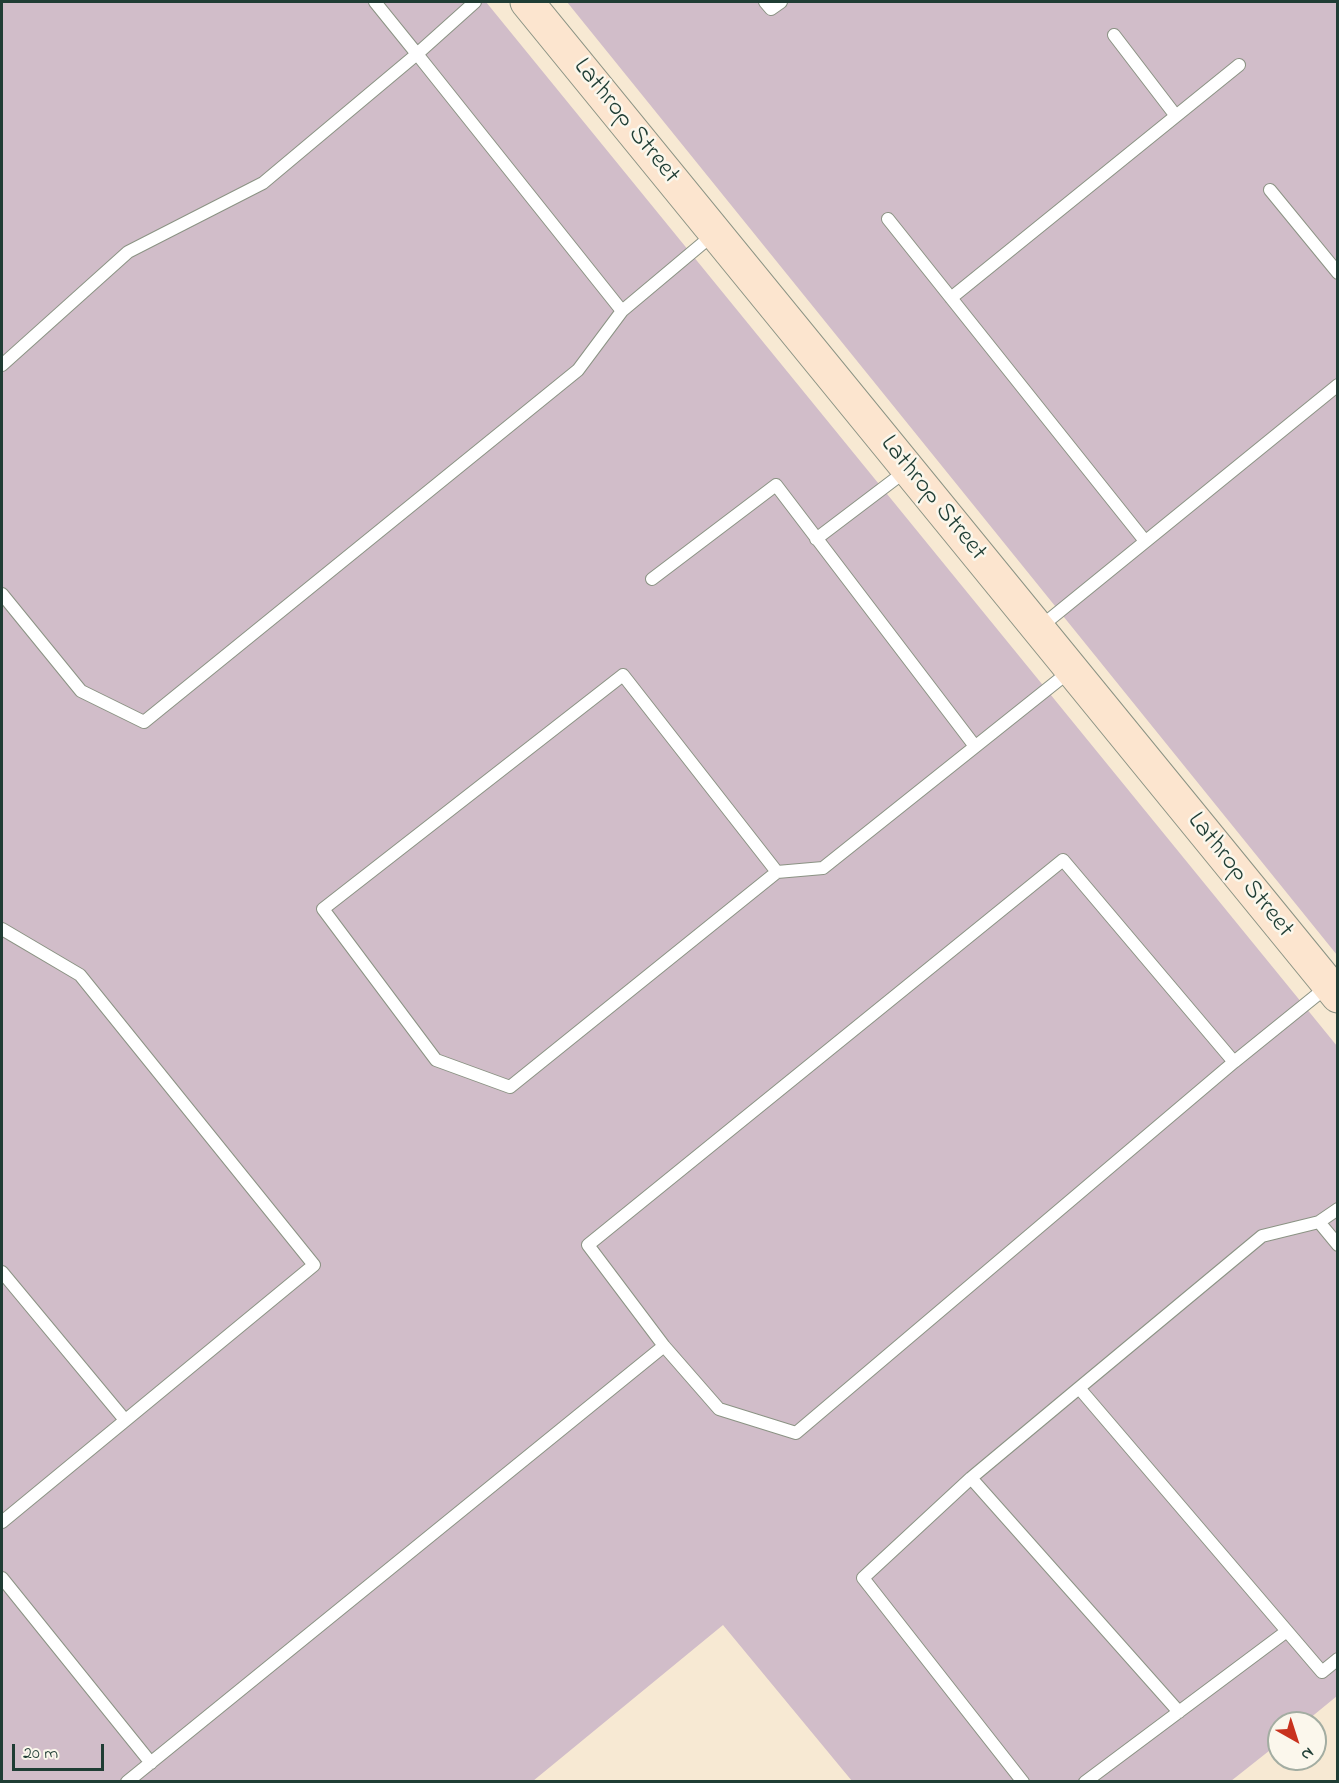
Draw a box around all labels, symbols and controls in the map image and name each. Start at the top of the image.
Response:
street label: Lathrop Street [565,53,685,191]
street label: Lathrop Street [872,430,992,568]
street label: Lathrop Street [1179,807,1299,945]
north arrow [1267,1711,1327,1771]
scale bar [15,1732,106,1770]
text: 20 m [23,1741,58,1767]
text: N [1295,1741,1319,1766]

